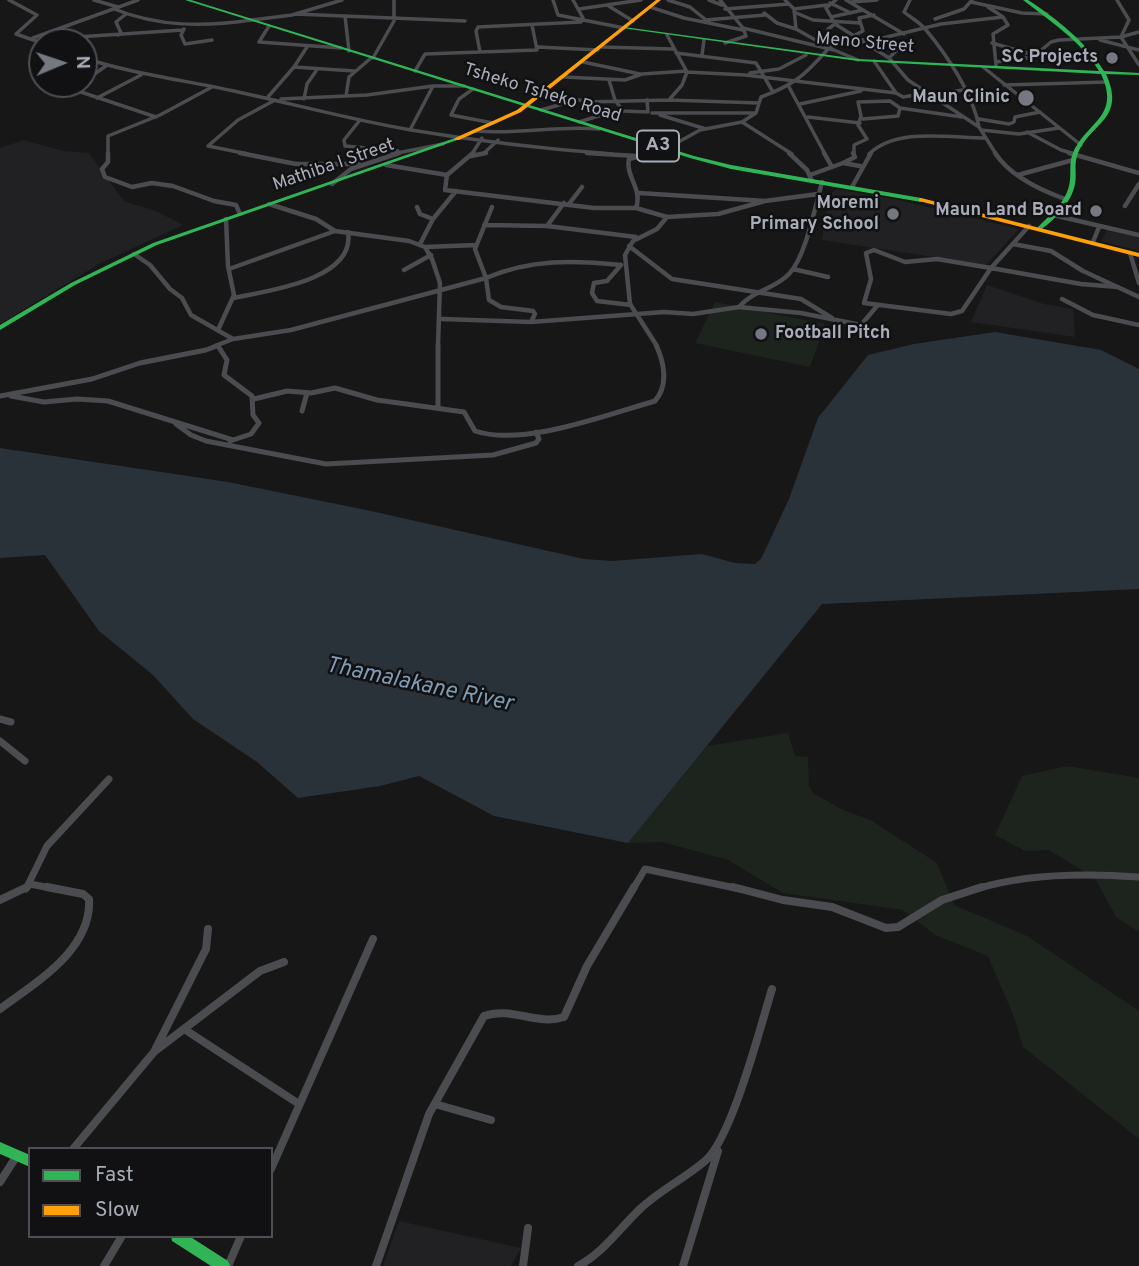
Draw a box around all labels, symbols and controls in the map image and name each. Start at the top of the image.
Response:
north arrow [28,28,98,98]
street label: Meno Street [815,29,915,59]
place label: SC Projects [1001,47,1098,69]
marker: SC Projects [1104,50,1120,66]
text: N [70,55,94,70]
street label: Tsheko Tsheko Road [461,60,623,128]
place label: Maun Clinic [912,87,1010,109]
marker: Maun Clinic [1016,88,1036,108]
road number: A3 [637,130,679,162]
street label: Mathiba I Street [270,135,398,197]
place label: Moremi Primary School [750,193,879,235]
place label: Maun Land Board [935,200,1082,222]
marker: Maun Land Board [1088,203,1104,219]
marker: Moremi Primary School [885,206,901,222]
place label: Football Pitch [775,323,890,345]
marker: Football Pitch [753,326,769,342]
water label: Thamalakane River [323,653,515,719]
legend [28,1147,273,1238]
text: Fast [95,1162,134,1189]
text: Slow [95,1197,140,1224]

